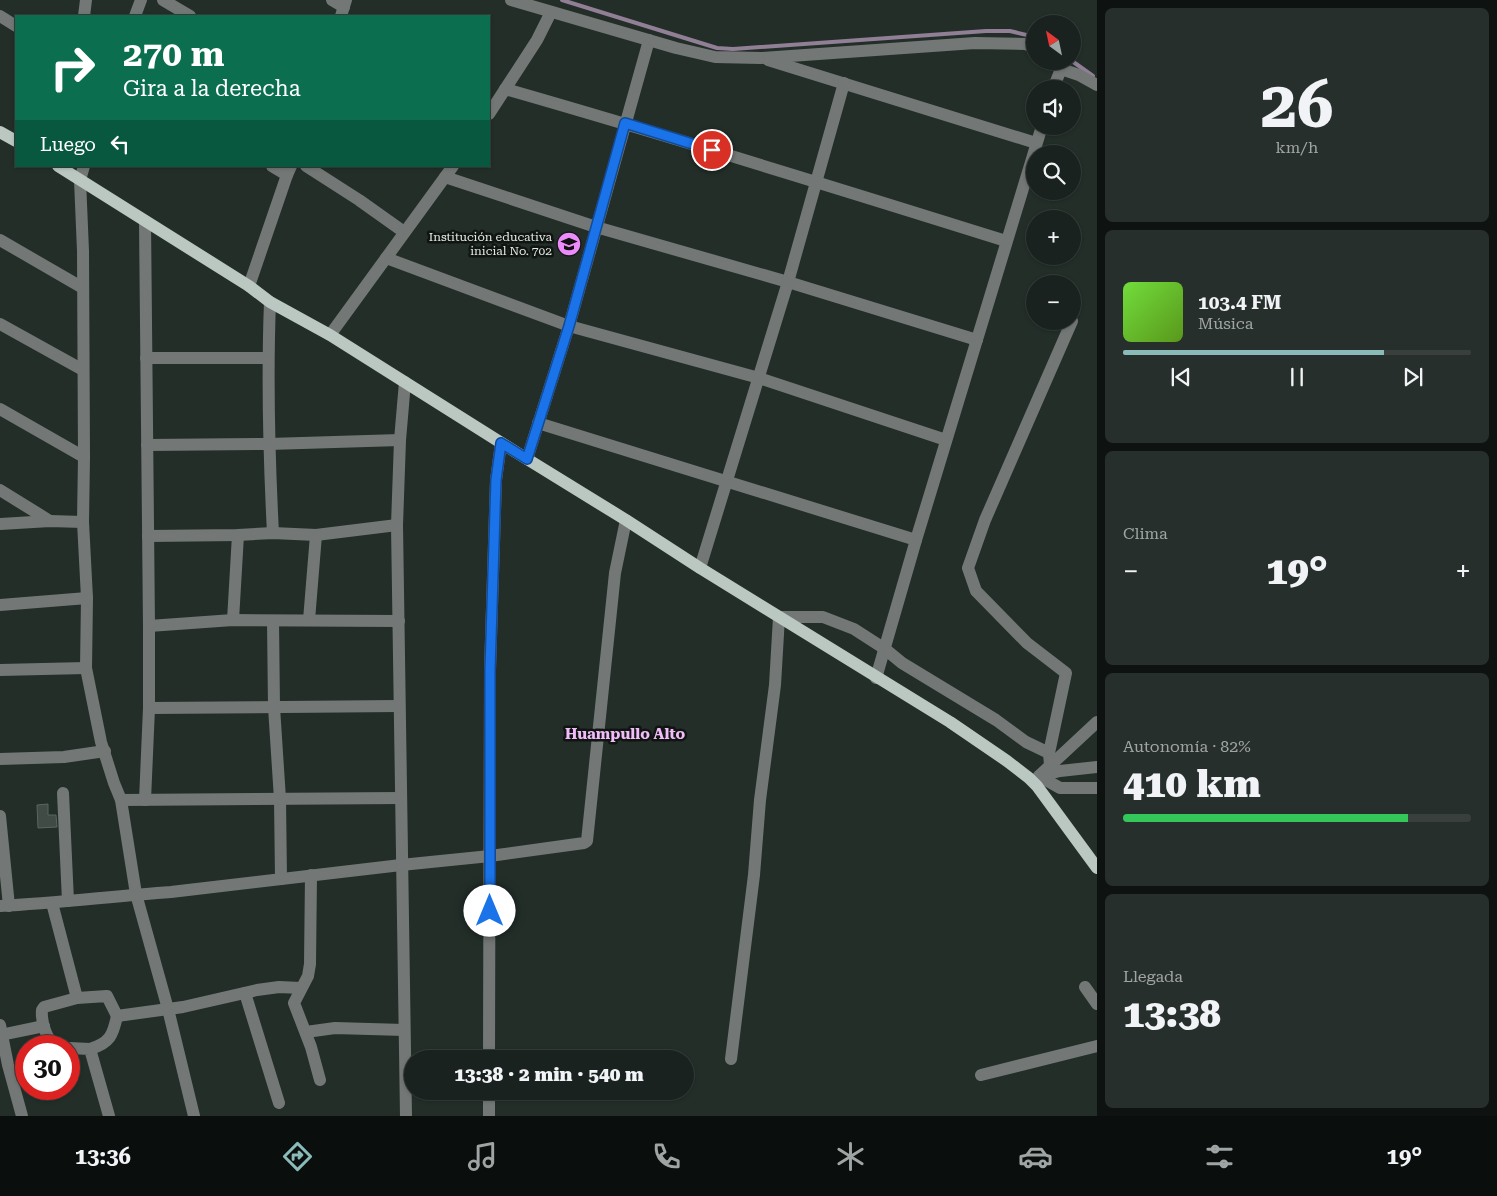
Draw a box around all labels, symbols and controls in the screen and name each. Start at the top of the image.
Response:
north arrow [1026,15,1081,70]
map controls [1026,15,1081,330]
text: 270 m [123,34,224,75]
icon: right [40,35,105,100]
text: 26 [1261,67,1333,143]
text: Gira a la derecha [123,76,301,101]
button: sound [1026,80,1081,135]
pin [691,129,733,171]
icon: left [106,130,134,158]
text: Luego [40,133,96,156]
icon: arrive [698,136,726,164]
text: km/h [1276,138,1318,157]
button: search [1026,145,1081,200]
button: + [1026,210,1081,265]
place label: Institución educativa inicial No. 702 [429,230,552,258]
school or university icon: Institución educativa inicial No. 702 [556,231,582,257]
button: − [1026,275,1081,330]
text: 103.4 FM [1198,291,1281,314]
text: Música [1198,314,1253,333]
icon: previous [1167,363,1195,391]
icon: pause [1283,363,1311,391]
icon: next [1399,363,1427,391]
text: Clima [1123,524,1168,543]
text: 19° [1266,549,1328,593]
text: − [1123,555,1139,588]
text: + [1455,555,1471,588]
district label: Huampullo Alto [565,725,685,743]
text: Autonomía · 82% [1123,737,1251,756]
text: 410 km [1123,762,1261,806]
position arrow [463,884,515,936]
text: Llegada [1123,967,1183,986]
text: 13:38 [1123,992,1221,1036]
speed limit sign: 30 [15,1035,80,1100]
text: 13:38 · 2 min · 540 m [454,1063,644,1086]
icon: directions [280,1139,315,1174]
icon: music [465,1139,500,1174]
icon: phone [649,1139,684,1174]
icon: climate [833,1139,868,1174]
icon: car [1018,1139,1053,1174]
icon: filters [1202,1139,1237,1174]
text: 13:36 [75,1144,131,1169]
text: 19° [1387,1144,1422,1169]

